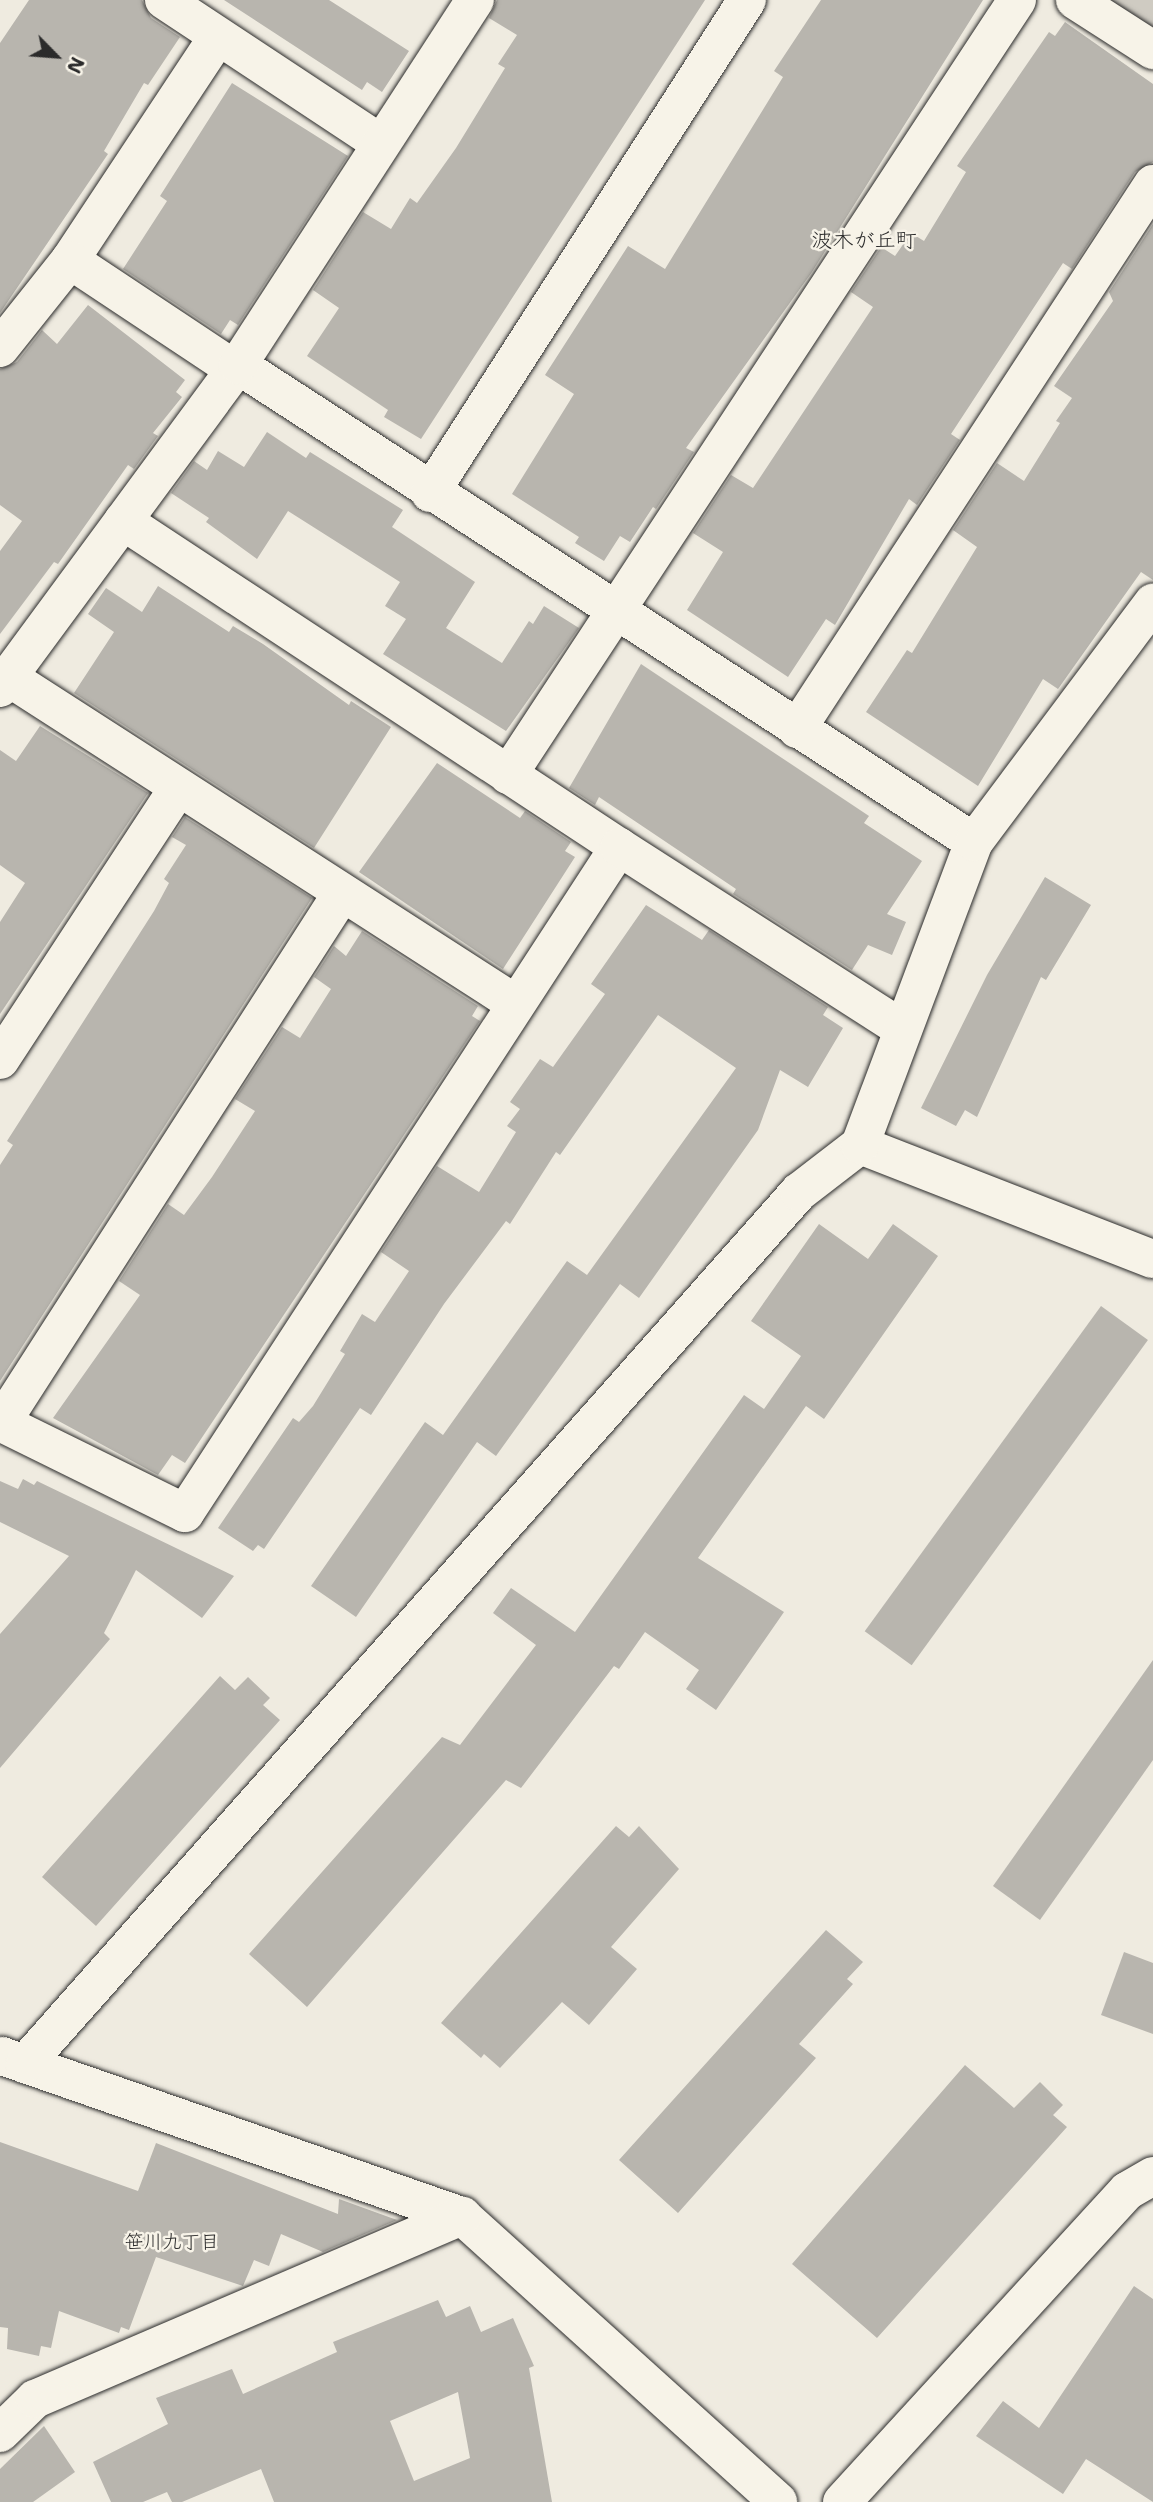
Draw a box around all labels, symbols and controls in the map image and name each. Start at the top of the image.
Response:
north arrow [21,21,91,91]
text: N [61,53,90,77]
district label: 波木が丘町 [812,227,916,253]
district label: 笹川九丁目 [125,2231,219,2253]

